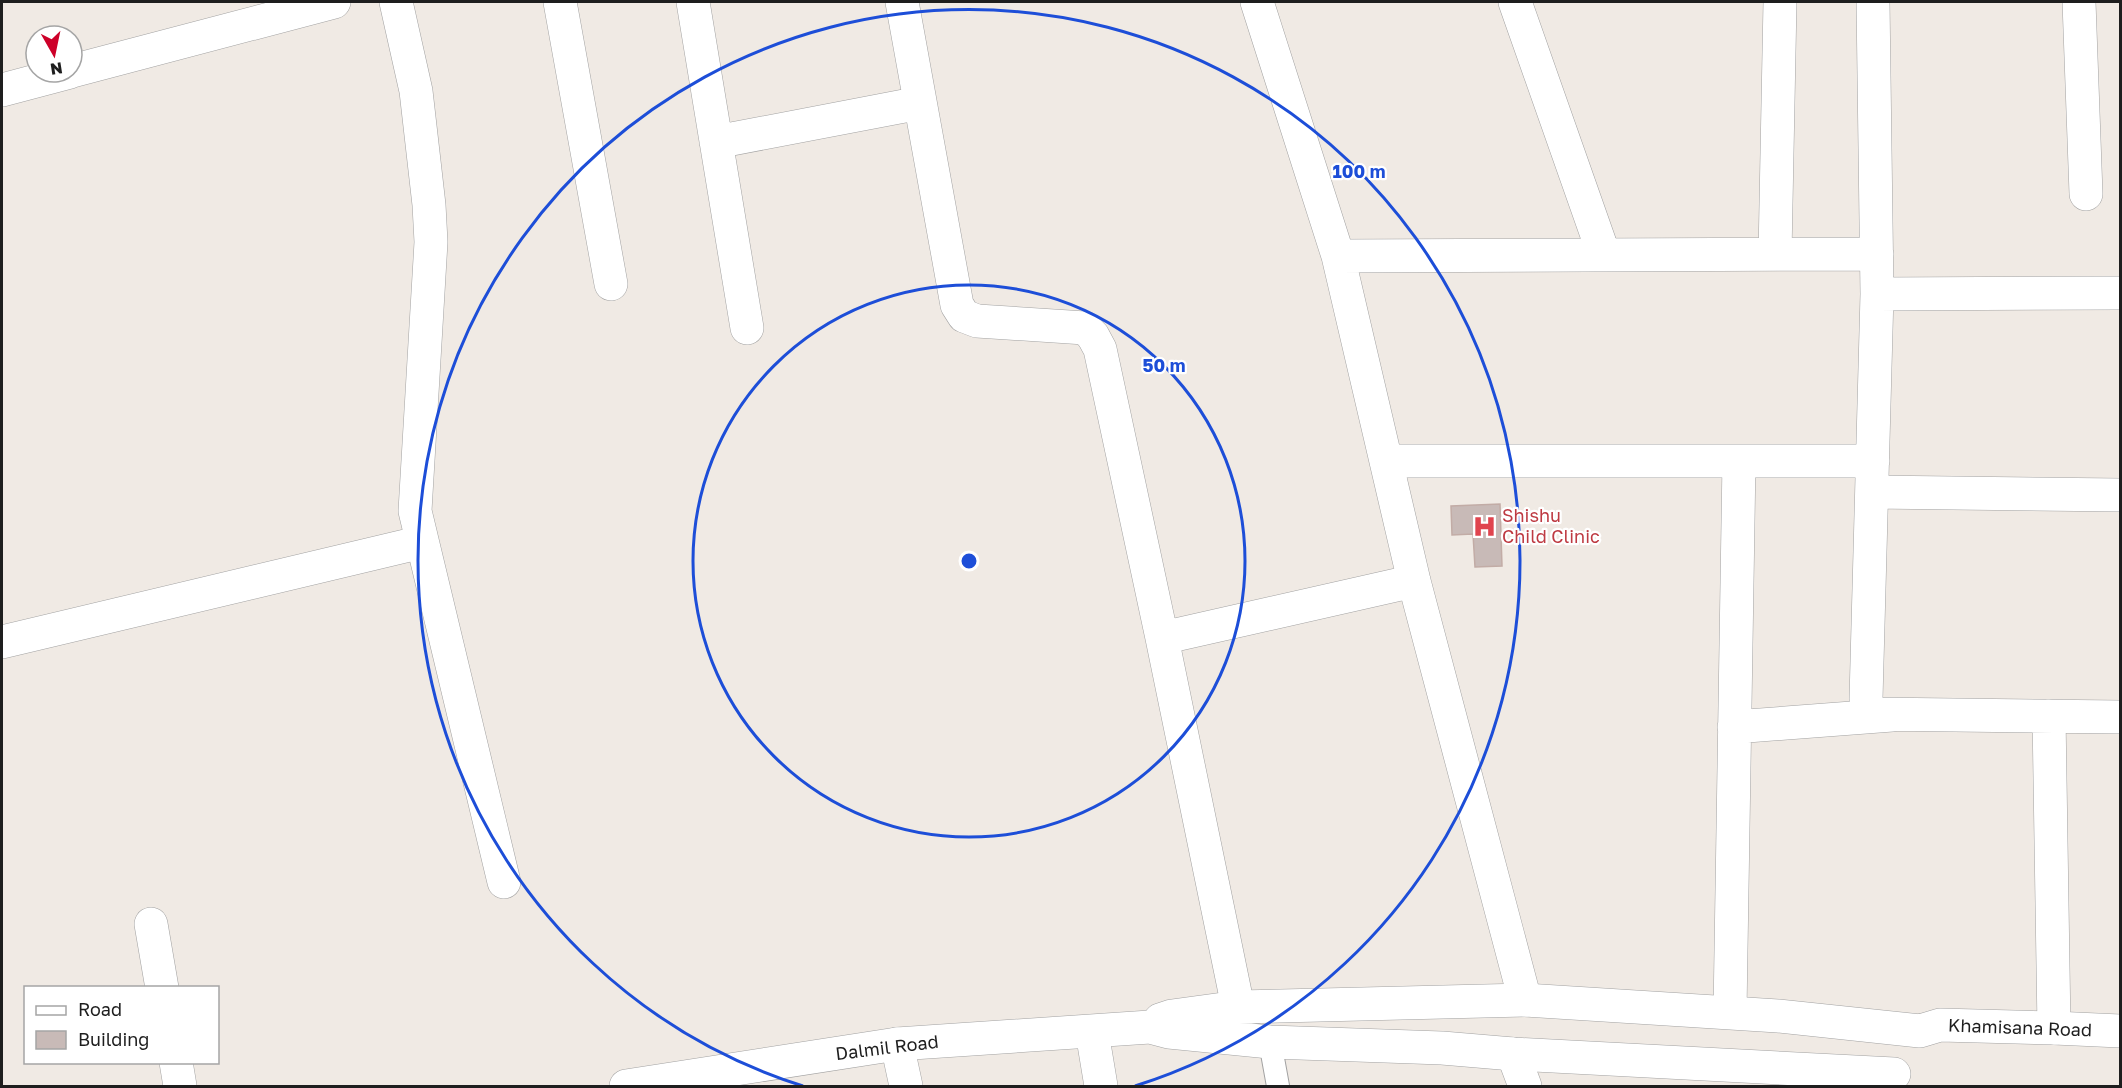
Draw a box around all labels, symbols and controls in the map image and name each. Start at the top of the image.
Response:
north arrow [24,24,84,84]
text: N [49,58,64,80]
text: 100 m [1333,160,1385,182]
text: 50 m [1143,354,1185,376]
place label: Shishu Child Clinic [1502,504,1600,547]
hospital icon: Shishu Child Clinic [1471,513,1497,539]
centre of rings [959,551,979,571]
legend [24,986,219,1064]
text: Road [78,998,122,1020]
street label: Khamisana Road [1948,1013,2092,1041]
text: Building [78,1028,149,1050]
street label: Dalmil Road [834,1030,940,1064]

